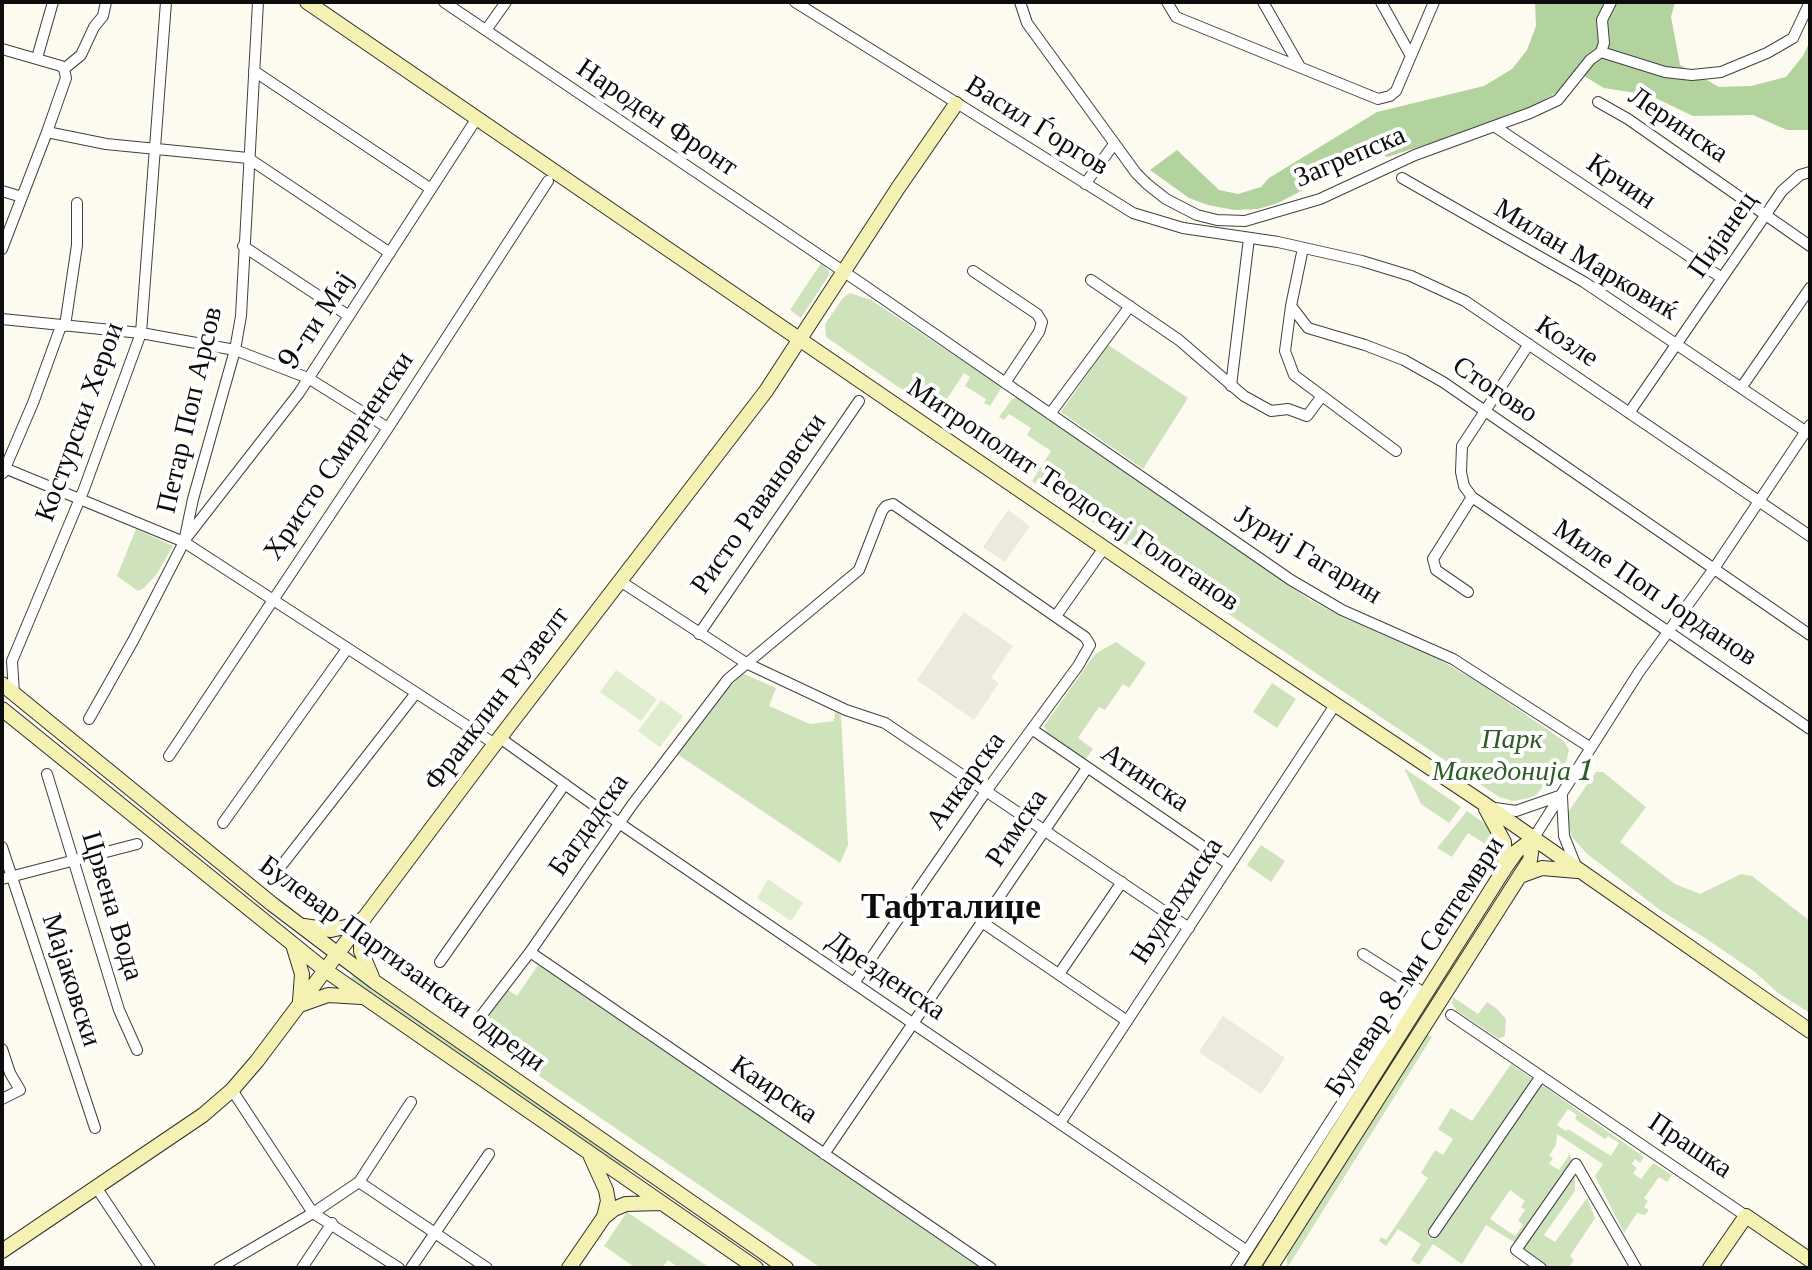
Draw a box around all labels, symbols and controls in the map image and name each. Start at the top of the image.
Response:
street label: Народен Фронт [570,52,744,184]
street label: Васил Ѓоргов [959,69,1115,183]
street label: Леринска [1622,79,1734,171]
street label: Загрепска [1289,119,1411,195]
street label: Крчин [1580,147,1662,217]
street label: Пијанец [1681,185,1765,285]
street label: Милан Марковиќ [1488,192,1684,328]
street label: 9-ти Мај [273,265,361,377]
street label: Петар Поп Арсов [150,304,230,516]
street label: Козле [1529,309,1605,375]
street label: Костурски Херои [28,318,132,526]
street label: Христо Смирненски [257,345,421,567]
street label: Стогово [1446,349,1544,431]
street label: Митрополит Теодосиј Гологанов [900,371,1246,619]
street label: Ристо Равановски [684,407,834,601]
street label: Јуриј Гагарин [1228,498,1388,612]
street label: Миле Поп Јорданов [1547,512,1763,674]
street label: Франклин Рузвелт [417,600,577,798]
park label: Парк Македонија 1 [1432,723,1592,789]
street label: Анкарска [919,725,1013,837]
street label: Атинска [1095,736,1195,820]
street label: Багдадска [542,767,636,883]
street label: Римска [979,783,1055,873]
street label: Црвена Вода [73,828,151,984]
street label: Њуделхиска [1124,831,1230,971]
street label: Булевар 8-ми Септември [1318,831,1512,1103]
street label: Булевар Партизански одреди [252,849,552,1079]
district label: Тафталиџе [861,886,1041,930]
street label: Мајаковски [34,909,108,1051]
street label: Дрезденска [820,924,952,1028]
street label: Каирска [724,1049,824,1131]
street label: Прашка [1642,1106,1738,1186]

